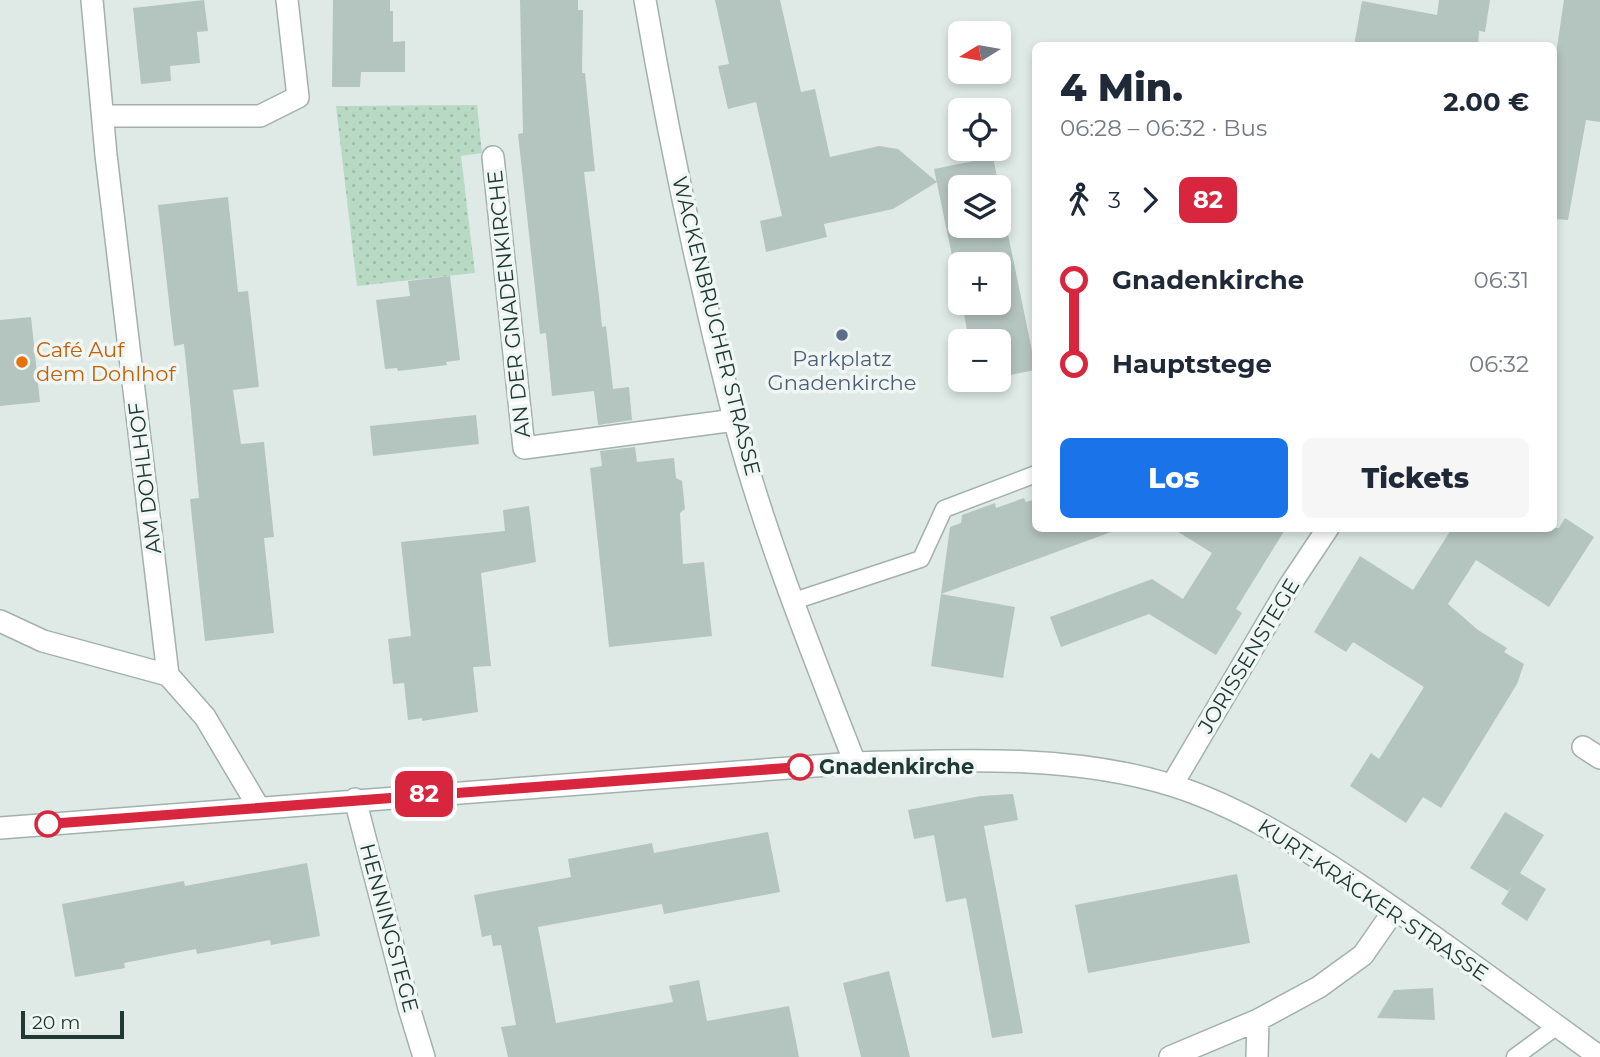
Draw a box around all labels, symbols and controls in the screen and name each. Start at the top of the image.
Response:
north arrow [948,21,1012,84]
map controls [948,21,1011,392]
text: 4 Min. [1060,64,1183,111]
text: 2.00 € [1443,86,1529,118]
button: locate [948,98,1011,161]
text: 06:28 – 06:32 · Bus [1060,114,1267,142]
street label: AN DER GNADENKIRCHE [482,169,535,439]
street label: WACKENBRUCHER STRASSE [667,174,766,478]
button: layers [948,175,1011,238]
icon: walk [1060,181,1098,219]
icon: forward [1131,181,1169,219]
text: 82 [1193,185,1223,214]
text: 3 [1108,186,1121,214]
button: + [948,252,1011,315]
text: Gnadenkirche [1112,264,1304,296]
text: 06:31 [1474,266,1529,294]
marker: Parkplatz Gnadenkirche [834,327,850,343]
button: − [948,329,1011,392]
place label: Café Auf dem Dohlhof [36,337,176,386]
place label: Parkplatz Gnadenkirche [768,346,916,395]
text: Hauptstege [1112,348,1272,380]
text: 06:32 [1469,350,1529,378]
marker: Café Auf dem Dohlhof [14,354,30,370]
street label: AM DOHLHOF [123,401,166,556]
button: Los [1060,438,1288,518]
button: Tickets [1302,438,1529,518]
street label: JORISSENSTEGE [1192,574,1305,738]
marker: Gnadenkirche [787,754,813,780]
place label: Gnadenkirche [819,754,974,779]
line badge: 82 [392,771,456,817]
text: 82 [409,779,439,808]
unlabelled marker [35,811,61,837]
street label: KURT-KRÄCKER-STRASSE [1253,813,1493,986]
street label: HENNINGSTEGE [355,841,424,1015]
scale bar [21,1008,124,1040]
text: 20 m [32,1011,80,1034]

